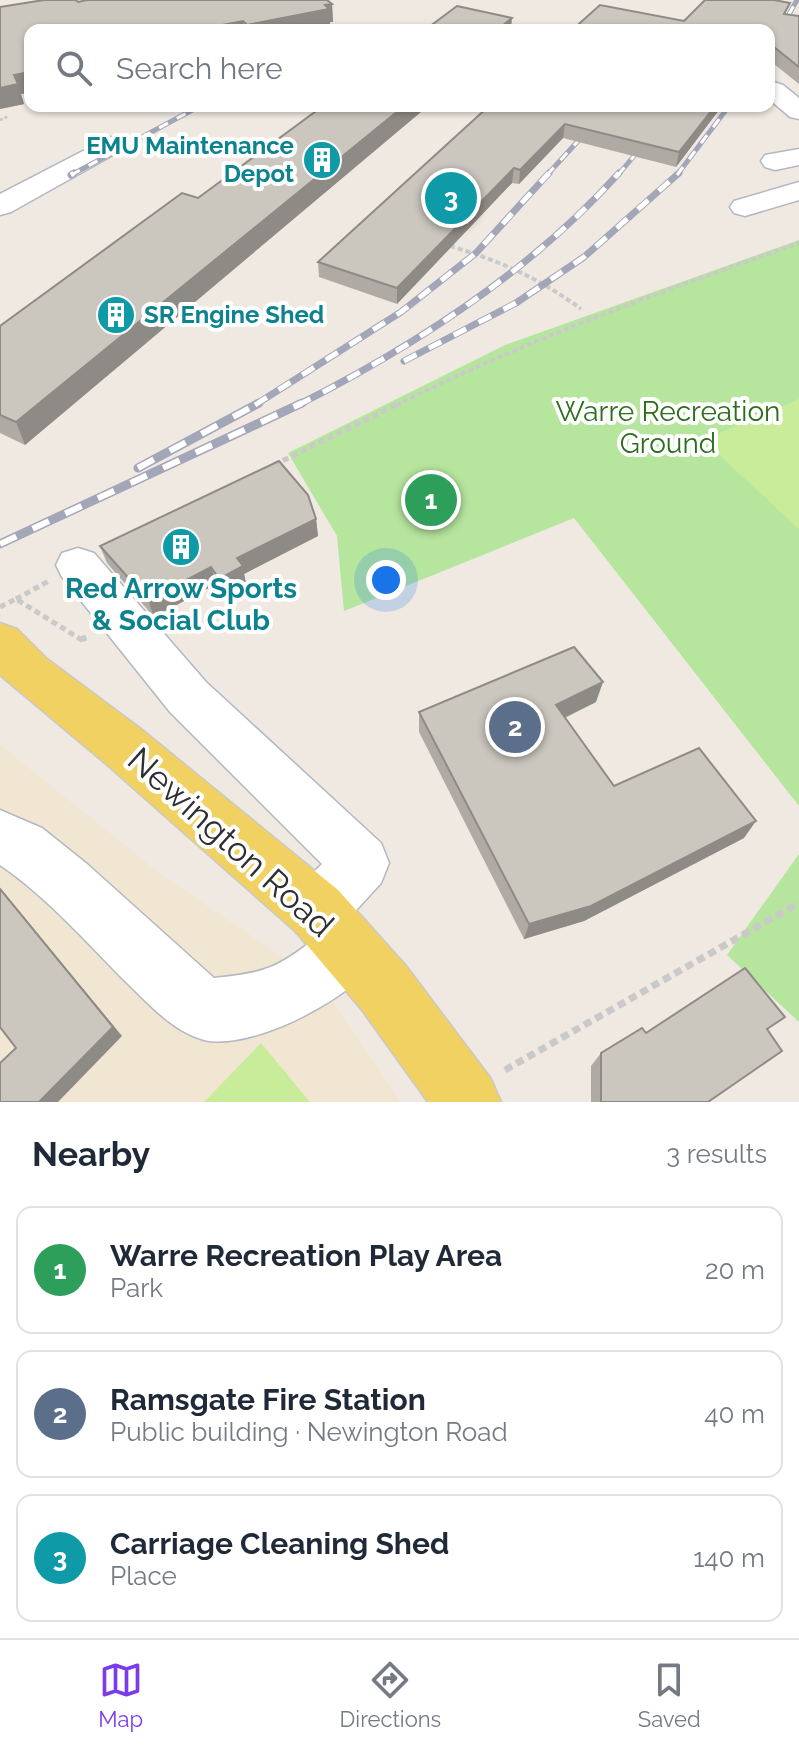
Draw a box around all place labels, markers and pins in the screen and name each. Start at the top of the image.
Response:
place label: EMU Maintenance Depot [86,131,294,188]
building icon: EMU Maintenance Depot [301,139,343,181]
pin: 3 [425,168,477,228]
building icon: SR Engine Shed [95,294,137,336]
place label: SR Engine Shed [144,300,324,329]
pin: 1 [405,470,457,530]
building icon: Red Arrow Sports & Social Club [160,526,202,568]
place label: Red Arrow Sports & Social Club [65,572,297,637]
pin: 2 [489,697,541,757]

